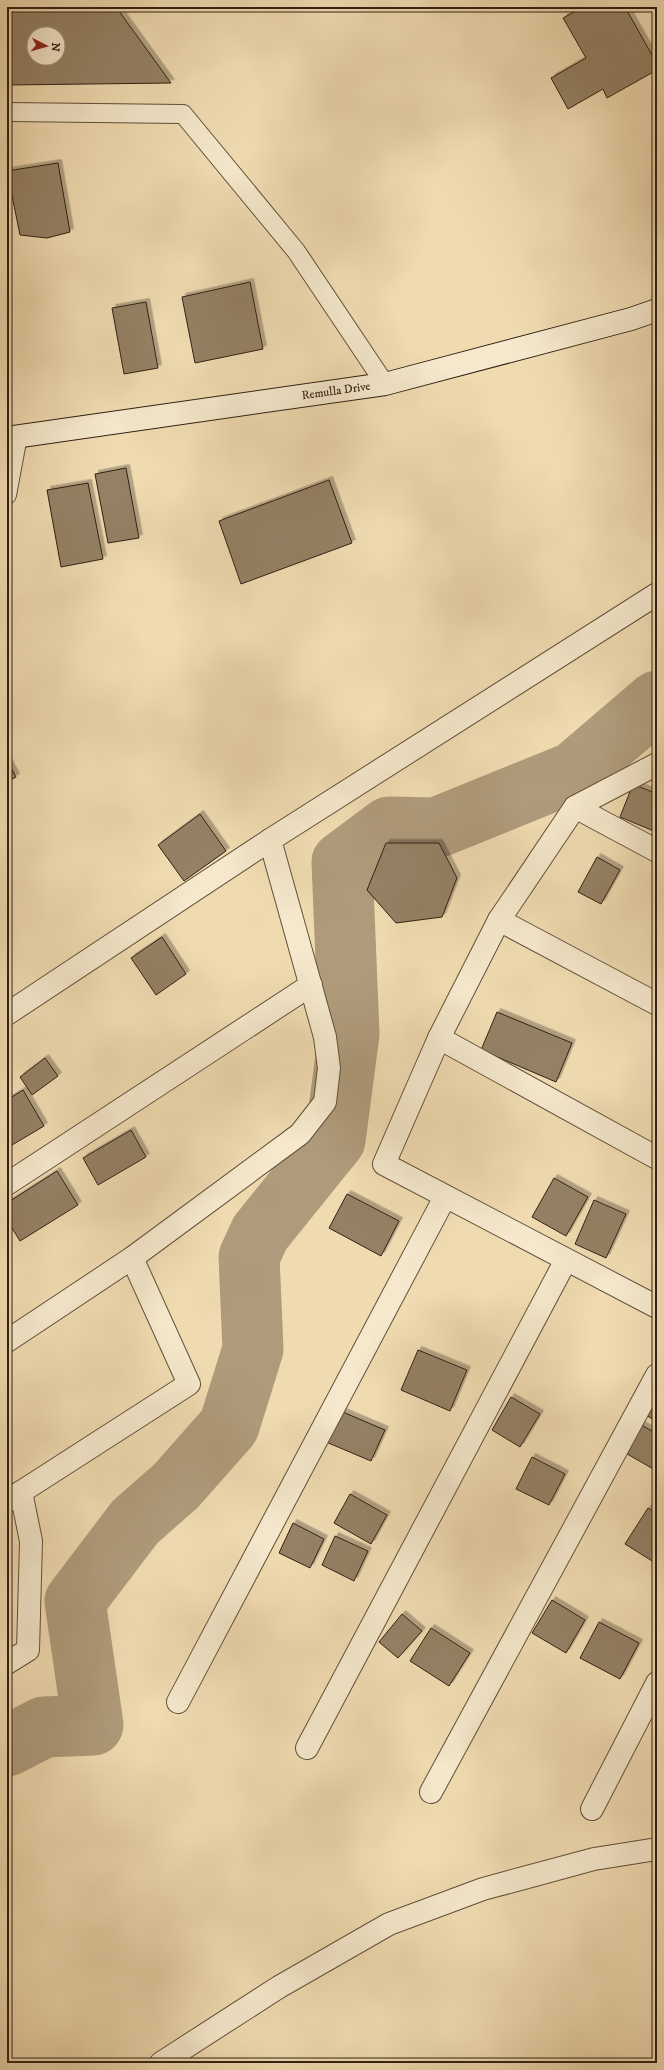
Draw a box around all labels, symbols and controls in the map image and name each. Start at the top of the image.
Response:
north arrow [26,26,66,66]
text: N [48,42,62,52]
street label: Remulla Drive [301,379,371,403]

